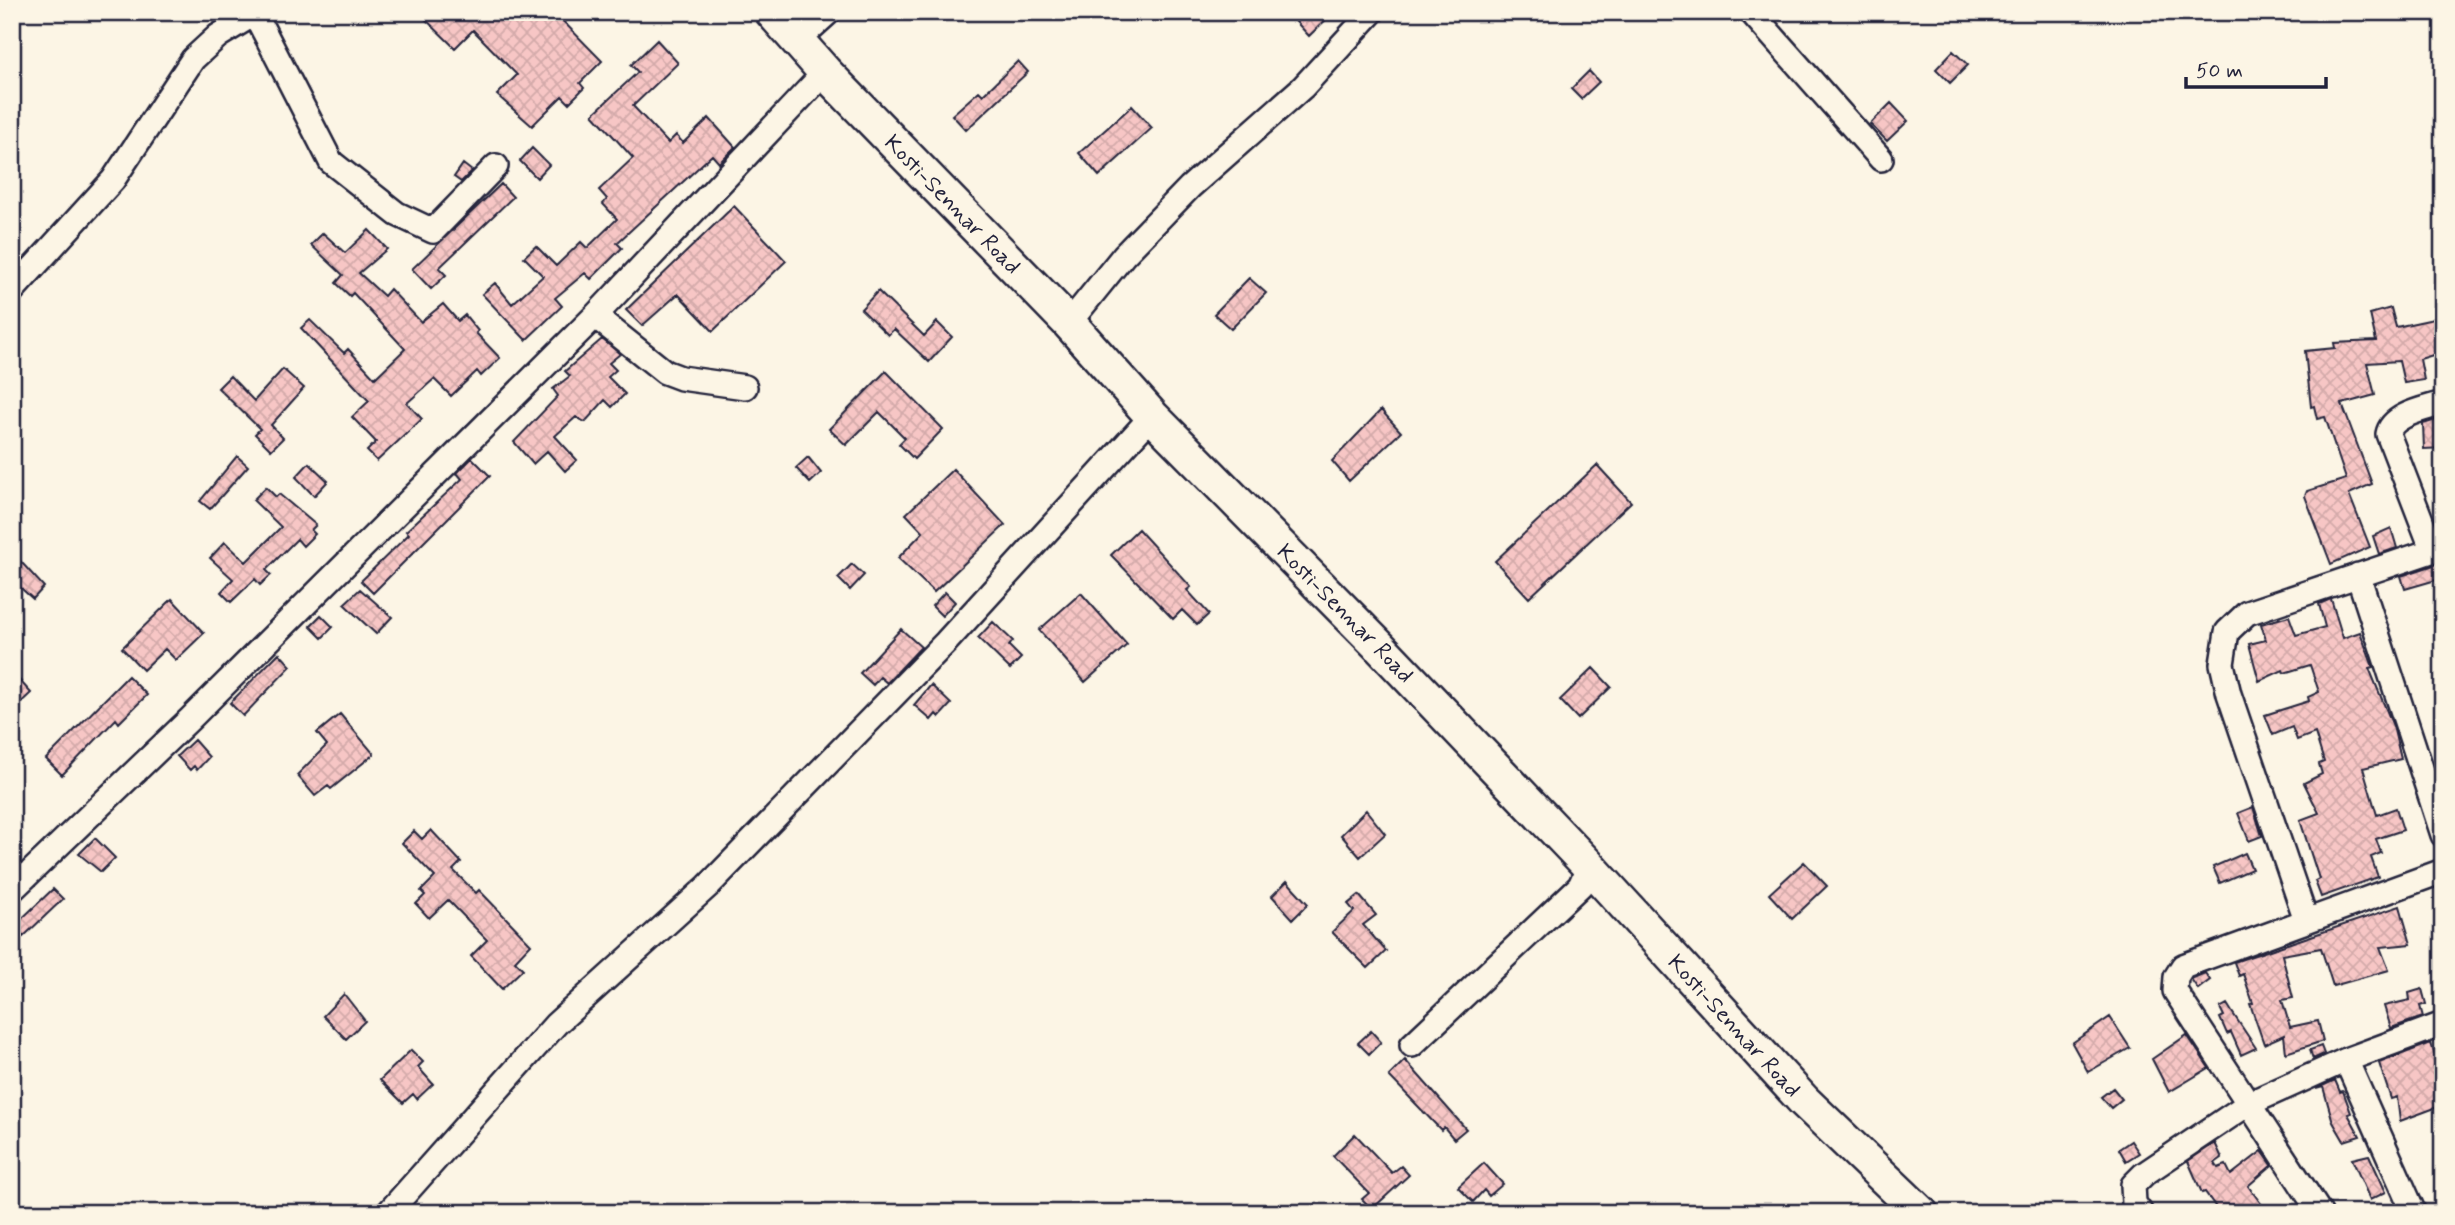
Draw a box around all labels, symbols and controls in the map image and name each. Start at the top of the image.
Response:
scale bar [2186,46,2326,90]
text: 50 m [2196,57,2243,85]
street label: Kosti-Sennar Road [877,129,1027,282]
street label: Kosti-Sennar Road [1269,538,1420,690]
street label: Kosti-Sennar Road [1660,949,1806,1105]

